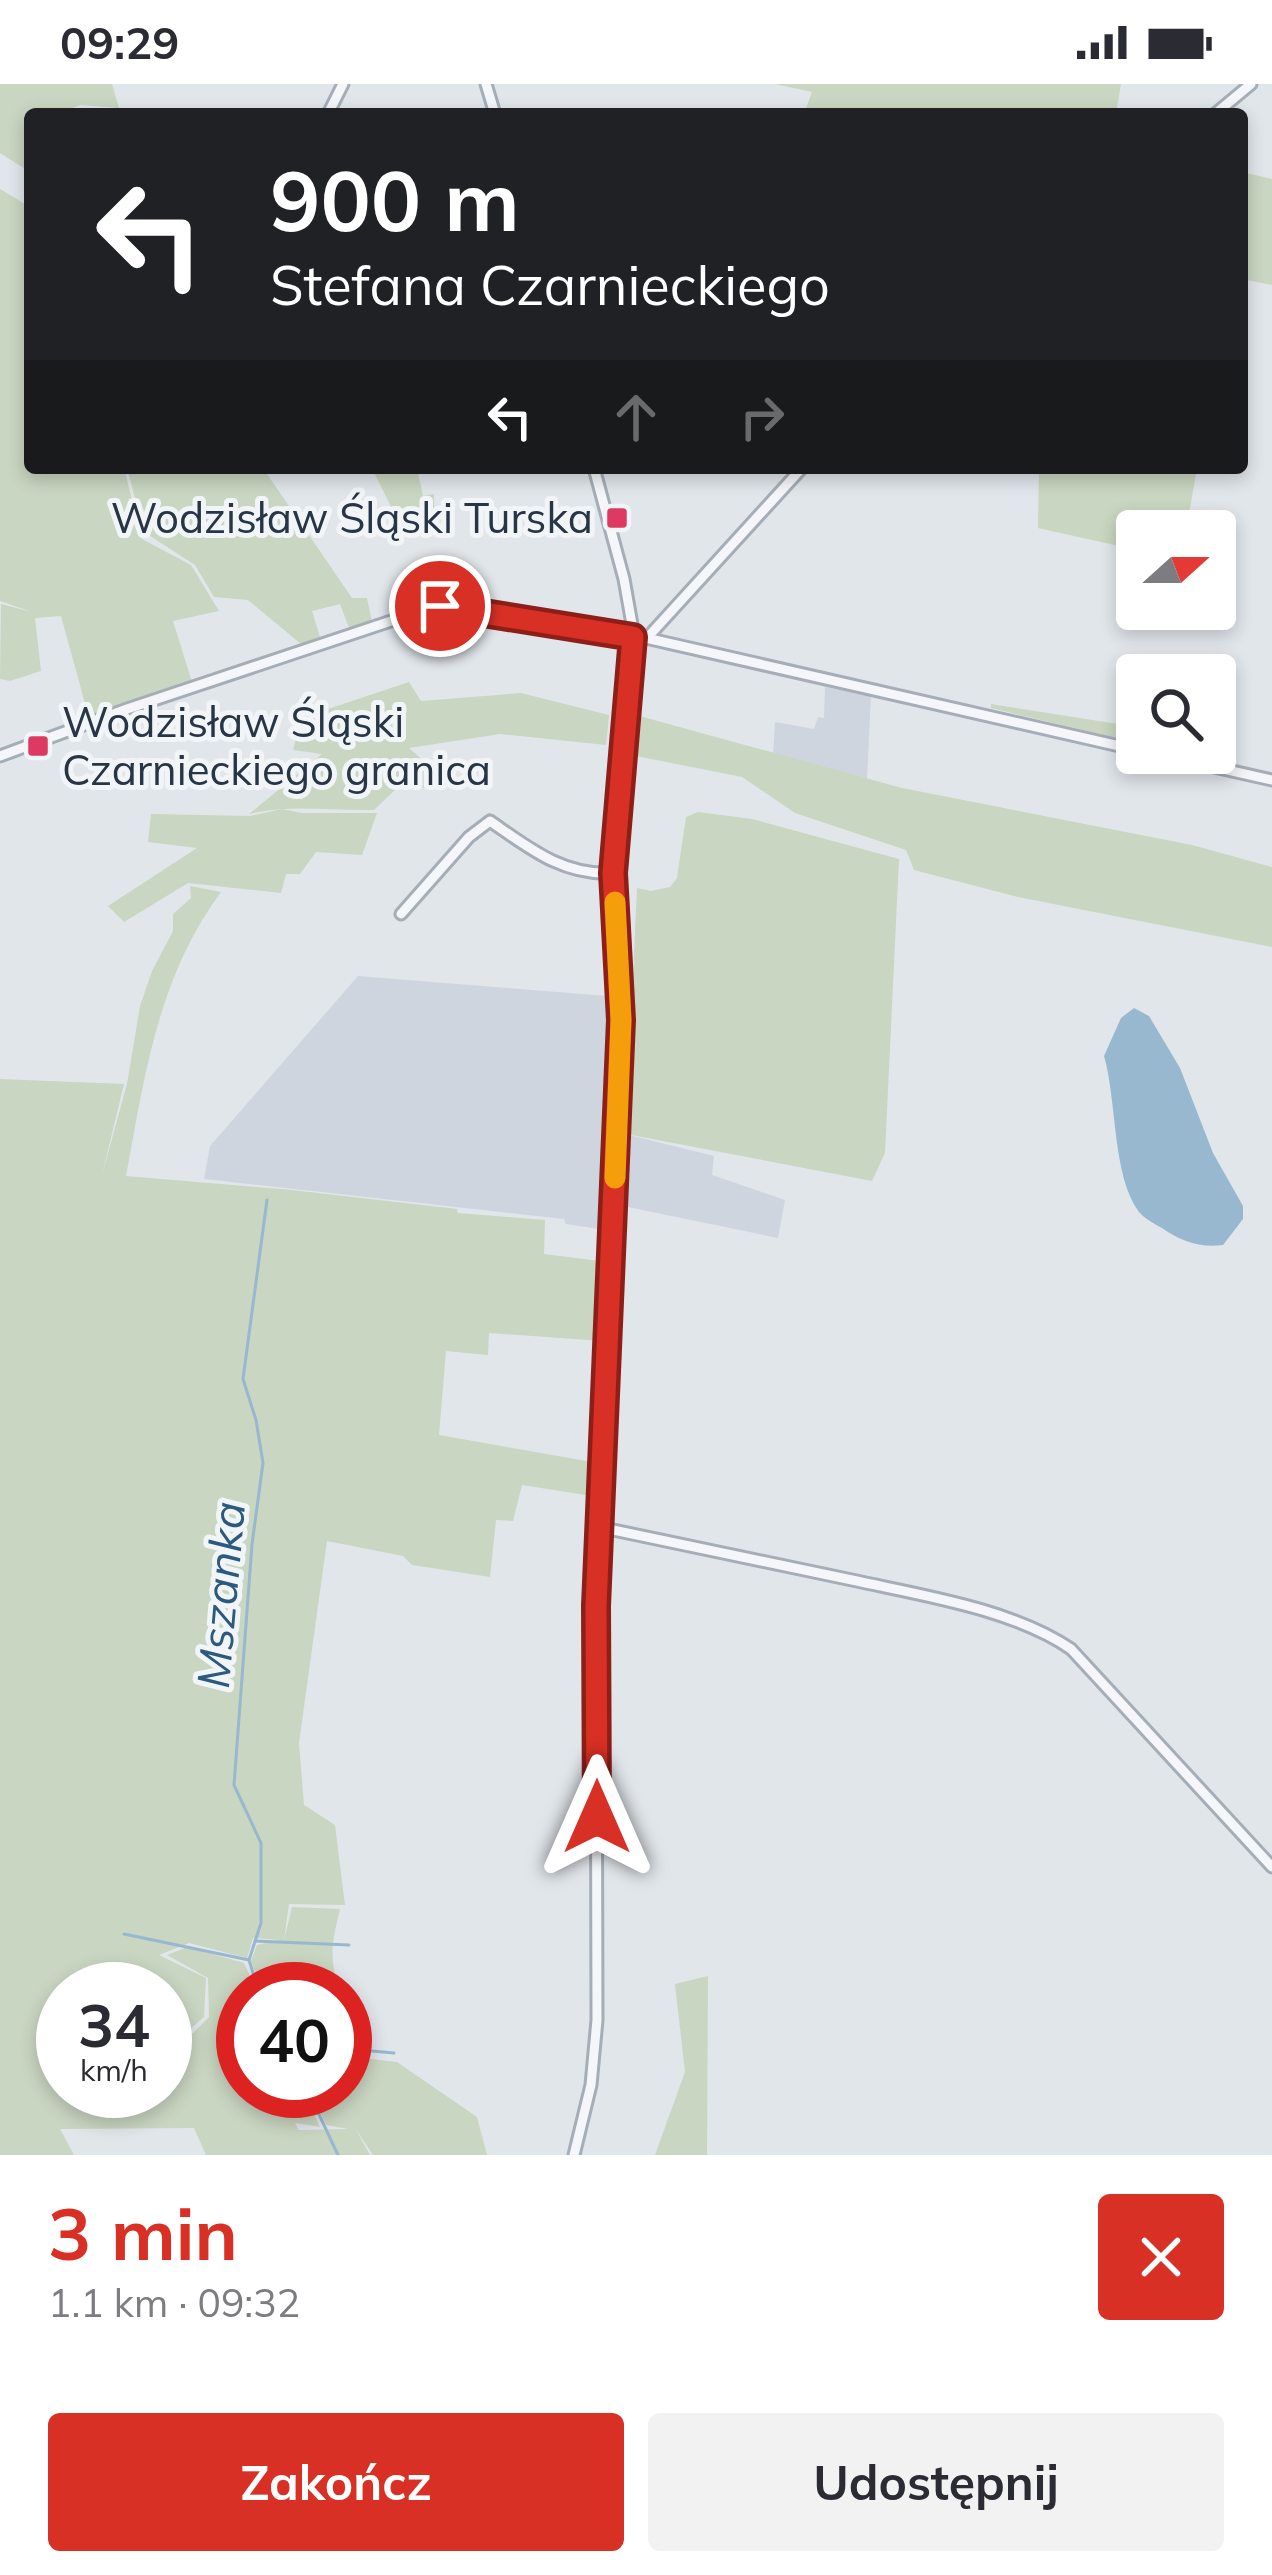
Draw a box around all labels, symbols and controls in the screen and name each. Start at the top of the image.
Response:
text: 09:29 [60,14,179,70]
text: 900 m [270,147,520,252]
icon: left [72,156,228,312]
text: Stefana Czarnieckiego [270,251,830,319]
icon: left [477,384,543,450]
icon: ahead [603,384,669,450]
icon: right [729,384,795,450]
place label: Wodzisław Śląski Turska [111,491,593,544]
marker: Wodzisław Śląski Turska [604,505,630,531]
north arrow [1116,510,1236,630]
map controls [1116,510,1236,774]
pin [389,555,491,657]
icon: arrive [407,573,473,639]
button: search [1116,654,1236,774]
place label: Wodzisław Śląski Czarnieckiego granica [62,695,491,796]
marker: Wodzisław Śląski Czarnieckiego granica [25,733,51,759]
water label: Mszanka [184,1499,256,1691]
position arrow [534,1754,660,1880]
speed limit sign: 40 [216,1962,372,2118]
text: 34 [78,1987,150,2062]
text: km/h [80,2051,148,2089]
text: 3 min [48,2188,238,2278]
button: close [1098,2194,1224,2320]
text: 1.1 km · 09:32 [48,2278,300,2327]
button: Zakończ [48,2413,624,2551]
button: Udostępnij [648,2413,1224,2551]

